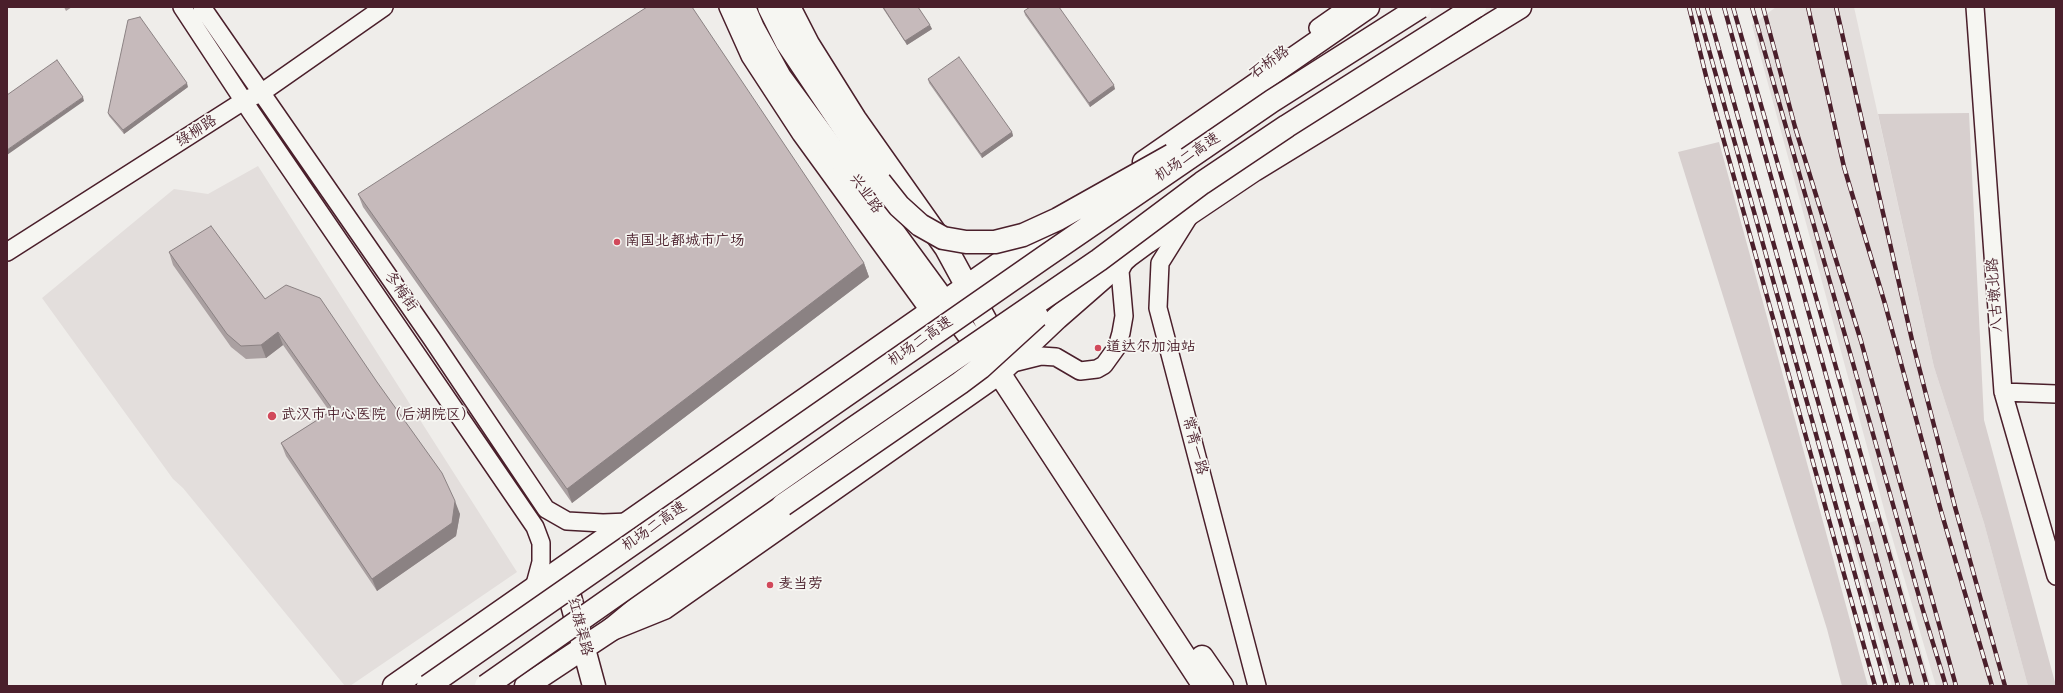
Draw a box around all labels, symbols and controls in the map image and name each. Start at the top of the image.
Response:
street label: 石桥路 [1247,42,1293,84]
street label: 绿柳路 [173,112,221,152]
street label: 机场二高速 [1152,130,1224,186]
street label: 兴业路 [844,171,886,217]
place label: 南国北都城市广场 [625,233,745,251]
marker: 南国北都城市广场 [612,237,622,247]
street label: 八古墩北路 [1984,257,2008,333]
street label: 冬梅街 [380,268,420,316]
street label: 机场二高速 [885,313,957,371]
place label: 道达尔加油站 [1106,339,1196,357]
marker: 道达尔加油站 [1093,343,1103,353]
place label: 武汉市中心医院（后湖院区） [281,407,476,425]
marker: 武汉市中心医院（后湖院区） [266,410,278,422]
street label: 常青一路 [1178,415,1210,477]
street label: 机场二高速 [619,498,691,556]
place label: 麦当劳 [778,576,823,594]
marker: 麦当劳 [765,580,775,590]
street label: 红旗渠路 [563,596,595,658]

